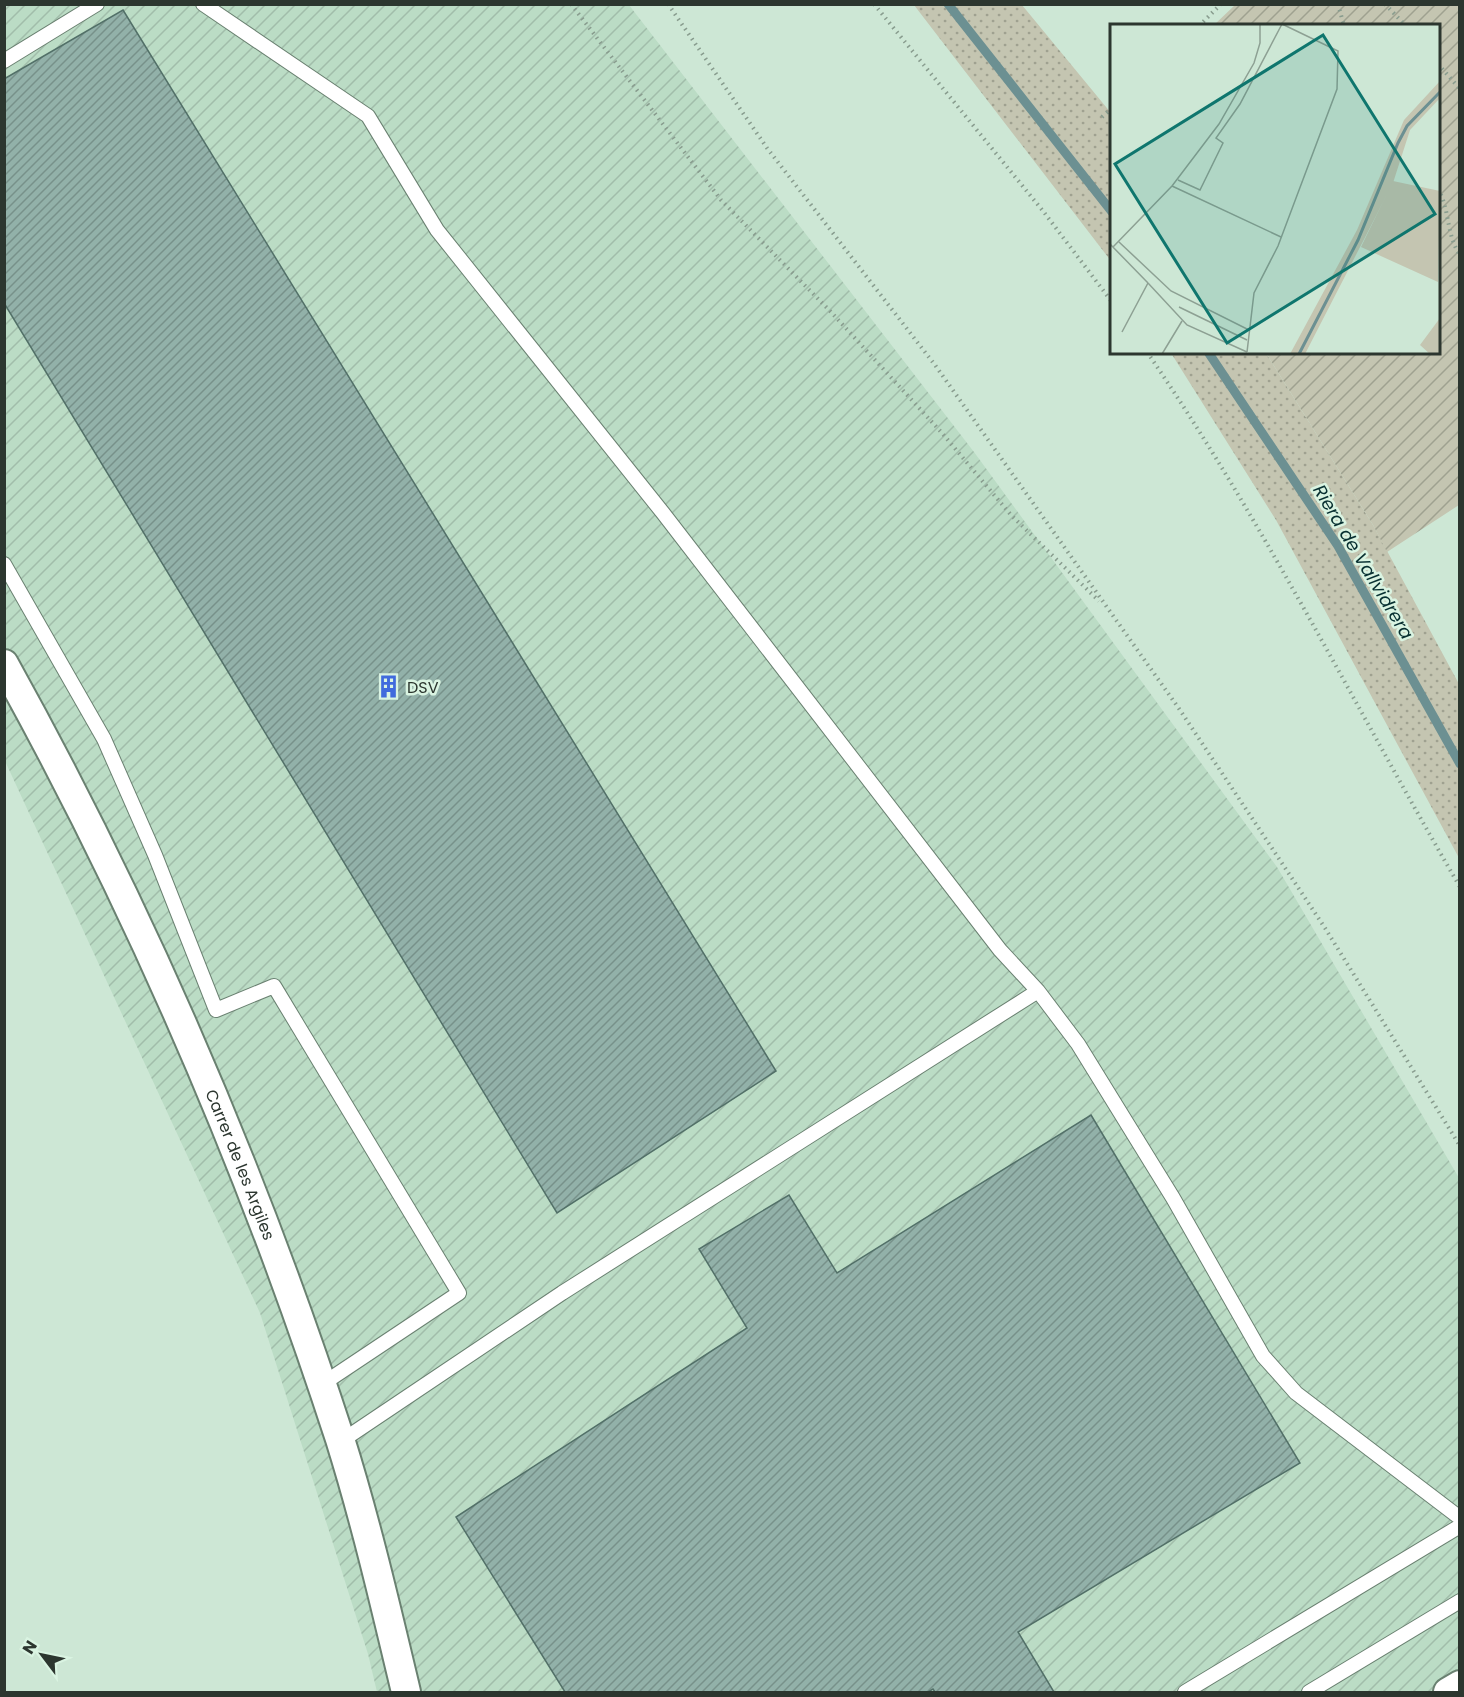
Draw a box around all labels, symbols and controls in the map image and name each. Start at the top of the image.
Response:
inset map [1110,24,1440,354]
water label: Riera de Vallvidrera [1307,480,1419,644]
building icon: DSV [376,674,402,700]
place label: DSV [407,676,439,699]
street label: Carrer de les Argiles [199,1086,280,1243]
north arrow [12,1625,72,1685]
text: N [17,1636,43,1659]

